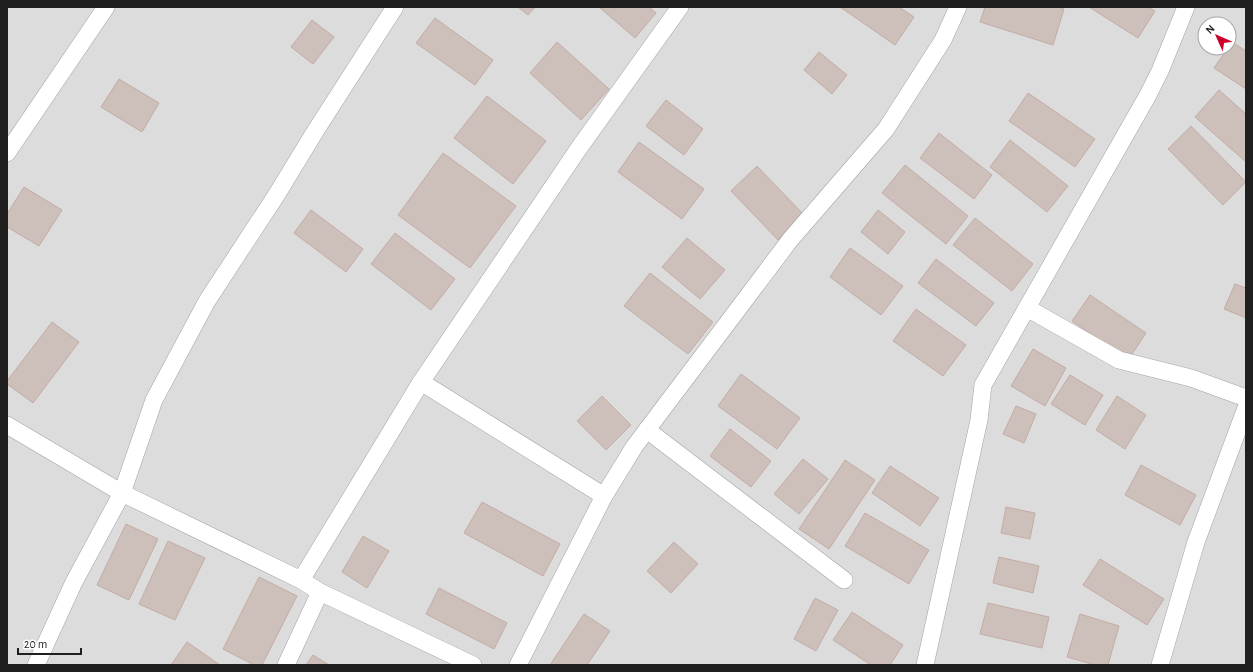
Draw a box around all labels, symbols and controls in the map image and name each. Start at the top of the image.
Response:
north arrow [1197,16,1237,56]
text: N [1204,23,1217,36]
scale bar [18,630,81,656]
text: 20 m [24,638,47,650]

